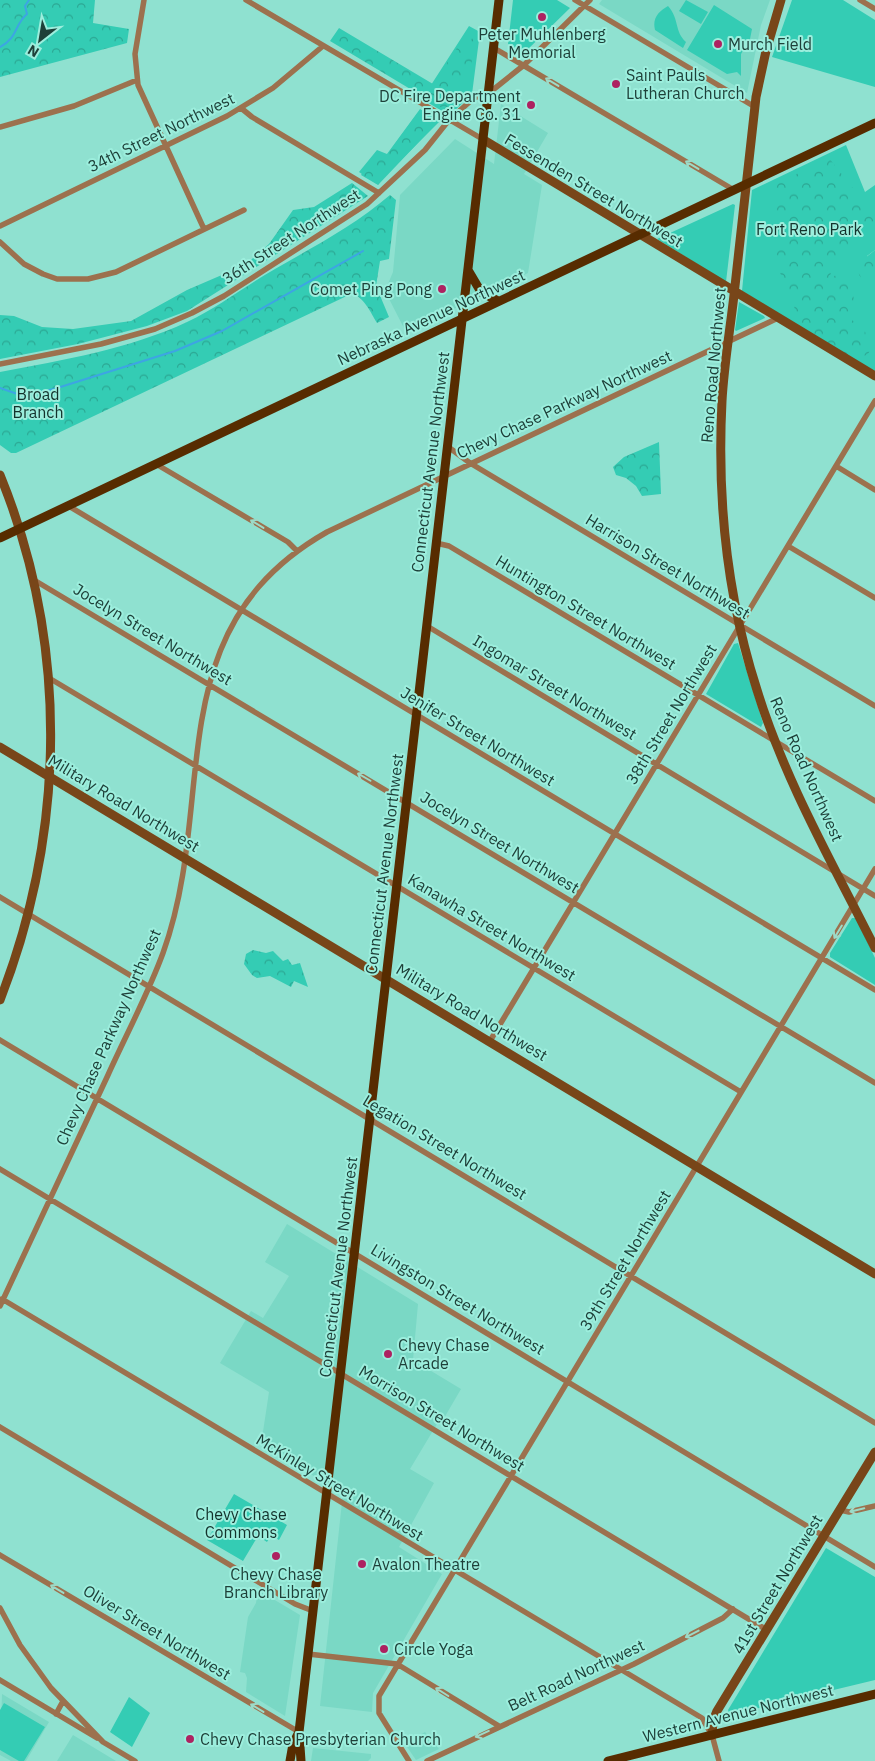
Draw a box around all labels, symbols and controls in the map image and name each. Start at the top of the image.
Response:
marker: Peter Muhlenberg Memorial [536,11,548,23]
north arrow [15,15,65,65]
place label: Peter Muhlenberg Memorial [478,24,606,62]
place label: Murch Field [728,34,812,54]
marker: Murch Field [712,38,724,50]
text: N [24,41,42,61]
place label: Saint Pauls Lutheran Church [626,65,745,103]
one-way arrow [546,77,560,87]
marker: Saint Pauls Lutheran Church [610,78,622,90]
place label: DC Fire Department Engine Co. 31 [379,86,521,124]
street label: 34th Street Northwest [85,88,237,176]
marker: DC Fire Department Engine Co. 31 [525,99,537,111]
street label: Fessenden Street Northwest [501,129,687,251]
one-way arrow [685,160,699,170]
street label: 36th Street Northwest [218,184,364,288]
park label: Fort Reno Park [756,219,862,239]
street label: Nebraska Avenue Northwest [334,265,528,369]
place label: Comet Ping Pong [310,279,433,299]
marker: Comet Ping Pong [436,283,448,295]
street label: Reno Road Northwest [696,286,730,444]
street label: Chevy Chase Parkway Northwest [453,345,675,463]
street label: Connecticut Avenue Northwest [407,350,453,574]
park label: Broad Branch [12,384,64,422]
street label: Harrison Street Northwest [582,509,754,623]
one-way arrow [250,518,264,528]
street label: Huntington Street Northwest [492,550,680,674]
street label: Jocelyn Street Northwest [70,579,236,689]
street label: Ingomar Street Northwest [469,630,641,744]
street label: 38th Street Northwest [621,640,721,788]
street label: Jenifer Street Northwest [397,682,559,790]
street label: Reno Road Northwest [766,694,848,844]
street label: Military Road Northwest [45,750,203,856]
street label: Connecticut Avenue Northwest [361,752,407,976]
one-way arrow [358,772,372,782]
street label: Jocelyn Street Northwest [417,787,583,897]
street label: Kanawha Street Northwest [404,869,580,985]
one-way arrow [832,924,842,938]
street label: Chevy Chase Parkway Northwest [51,926,165,1148]
street label: Military Road Northwest [393,959,551,1065]
street label: Legation Street Northwest [359,1090,531,1204]
street label: Connecticut Avenue Northwest [315,1155,361,1379]
street label: 39th Street Northwest [575,1186,675,1334]
street label: Livingston Street Northwest [367,1239,549,1359]
place label: Chevy Chase Arcade [398,1335,490,1373]
marker: Chevy Chase Arcade [382,1348,394,1360]
street label: Morrison Street Northwest [355,1360,529,1476]
street label: McKinley Street Northwest [253,1429,427,1545]
park label: Chevy Chase Commons [195,1504,287,1542]
one-way arrow [850,1506,866,1515]
street label: 41st Street Northwest [727,1511,827,1657]
marker: Chevy Chase Branch Library [270,1550,282,1562]
place label: Avalon Theatre [372,1554,480,1574]
marker: Avalon Theatre [356,1558,368,1570]
place label: Chevy Chase Branch Library [224,1564,328,1602]
street label: Oliver Street Northwest [80,1580,234,1684]
one-way arrow [51,1583,65,1593]
one-way arrow [685,1630,700,1639]
street label: Belt Road Northwest [504,1635,648,1715]
place label: Circle Yoga [394,1639,474,1659]
marker: Circle Yoga [378,1643,390,1655]
street label: Western Avenue Northwest [641,1680,835,1746]
one-way arrow [436,1686,450,1696]
one-way arrow [251,1702,265,1712]
place label: Chevy Chase Presbyterian Church [200,1729,441,1749]
one-way arrow [475,1730,490,1740]
marker: Chevy Chase Presbyterian Church [184,1733,196,1745]

